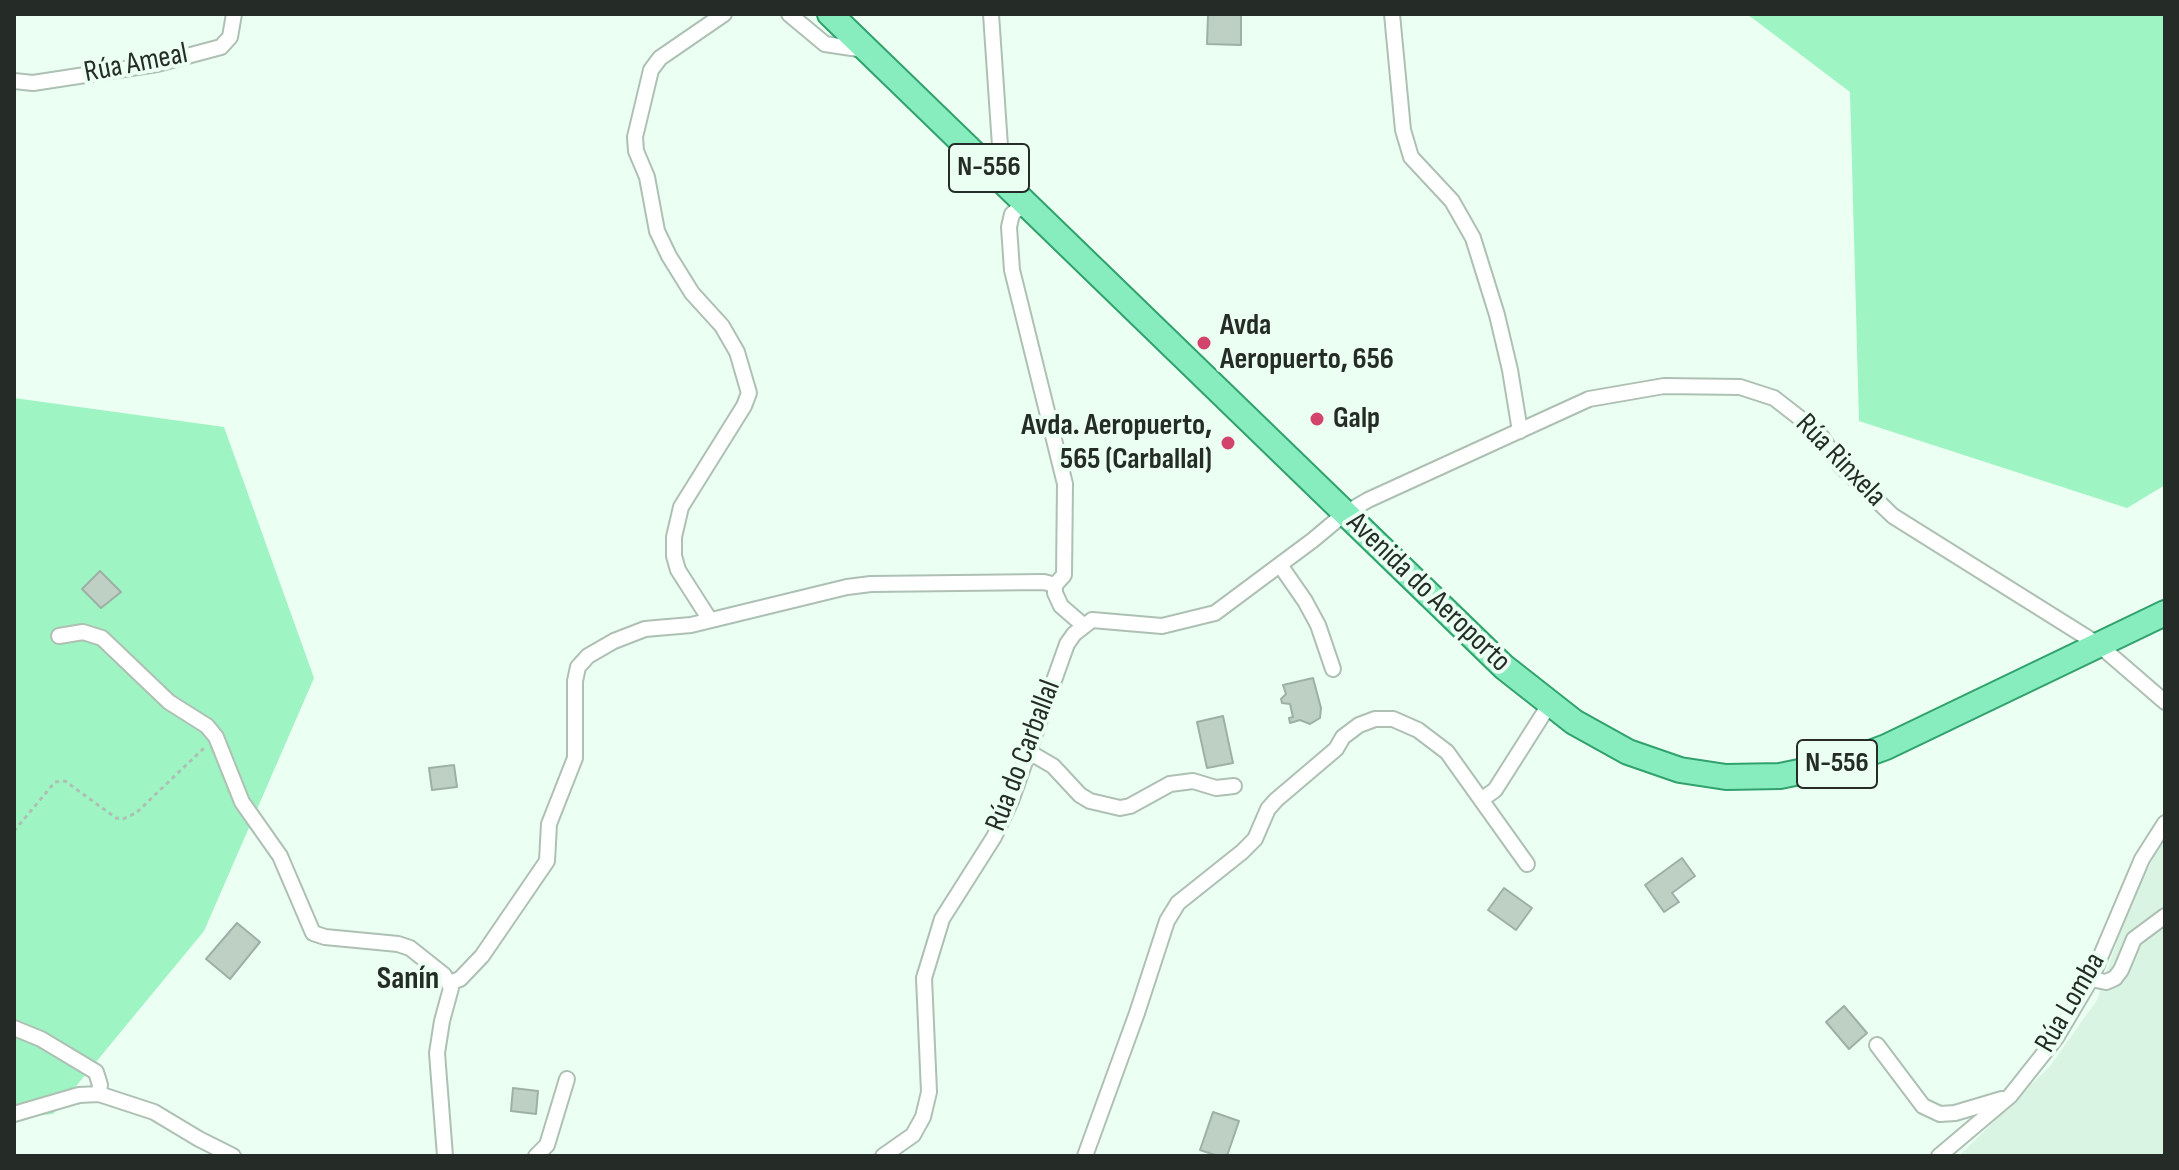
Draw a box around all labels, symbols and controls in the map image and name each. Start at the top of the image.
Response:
street label: Rúa Ameal [81,36,191,92]
road number: N-556 [949,144,1029,192]
place label: Avda Aeropuerto, 656 [1220,308,1394,378]
marker: Avda Aeropuerto, 656 [1195,334,1213,352]
place label: Galp [1333,401,1380,437]
street label: Rúa Rinxela [1787,407,1893,515]
place label: Avda. Aeropuerto, 565 (Carballal) [1021,408,1212,478]
marker: Galp [1308,410,1326,428]
marker: Avda. Aeropuerto, 565 (Carballal) [1219,434,1237,452]
street label: Avenida do Aeroporto [1339,506,1517,680]
street label: Rúa do Carballal [979,675,1069,837]
road number: N-556 [1797,740,1877,788]
street label: Rúa Lomba [2028,947,2114,1059]
district label: Sanín [377,961,439,999]

